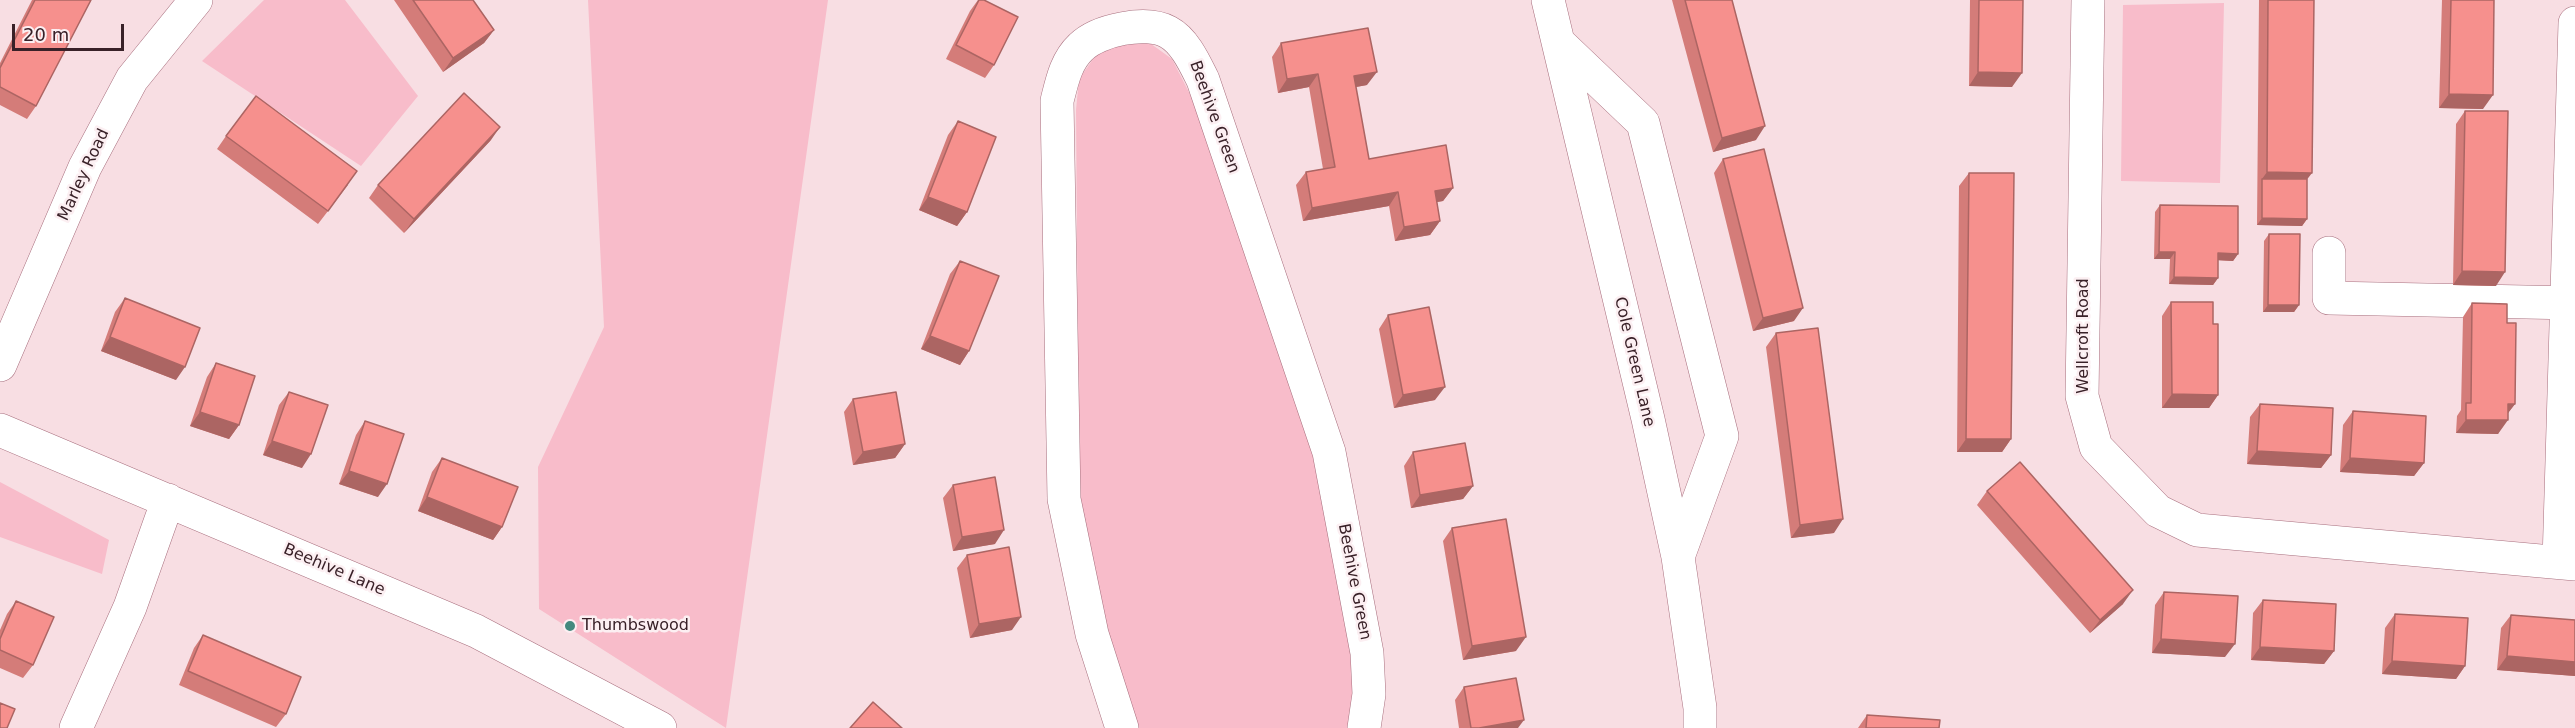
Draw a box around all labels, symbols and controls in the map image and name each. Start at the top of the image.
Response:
scale bar [15,12,128,50]
text: 20 m [23,24,69,45]
street label: Beehive Green [1185,58,1243,176]
street label: Marley Road [54,126,114,224]
street label: Wellcroft Road [2074,278,2094,394]
street label: Cole Green Lane [1610,295,1658,429]
street label: Beehive Green [1333,522,1375,642]
street label: Beehive Lane [280,540,388,600]
place label: Thumbswood [582,616,689,636]
marker: Thumbswood [563,619,577,633]

